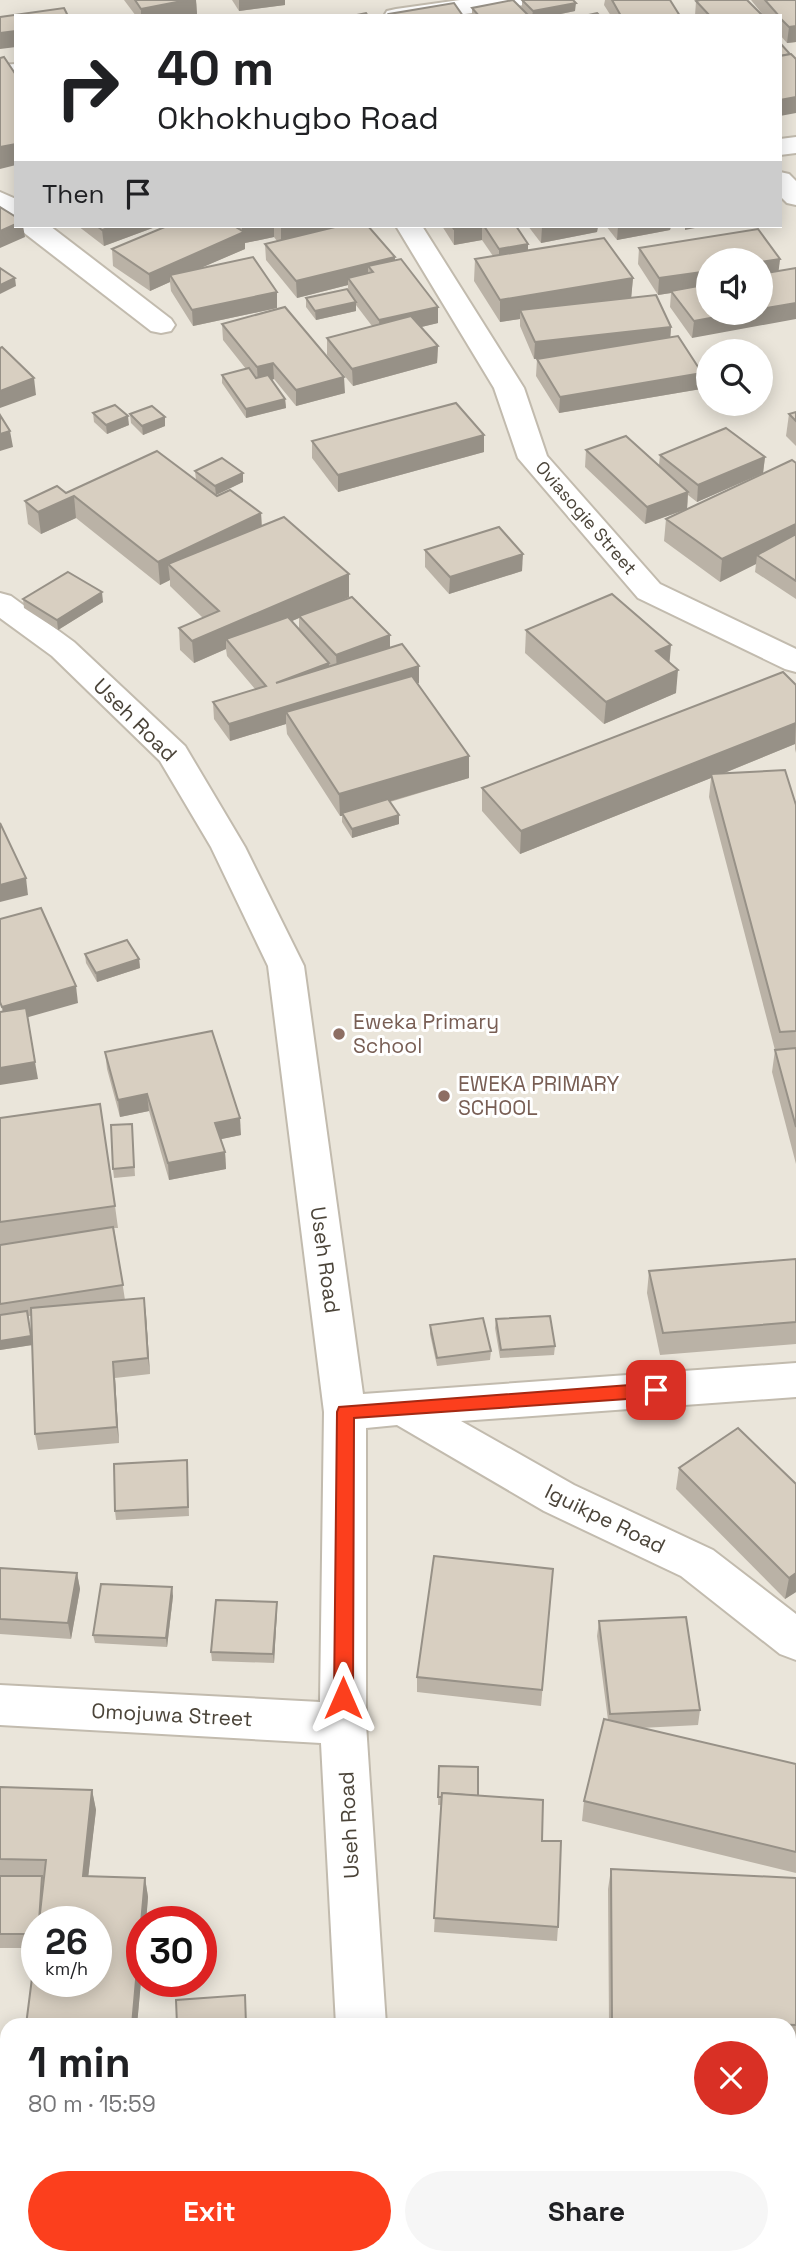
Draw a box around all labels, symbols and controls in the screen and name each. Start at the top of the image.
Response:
text: 40 m [157,37,274,99]
icon: right [42,42,133,133]
text: Okhokhugbo Road [157,98,439,138]
icon: arrive [119,175,157,213]
text: Then [42,177,105,211]
map controls [696,248,773,416]
button: sound [696,248,773,325]
button: search [696,339,773,416]
street label: Oviasogie Street [531,456,642,579]
street label: Useh Road [88,672,183,767]
place label: Eweka Primary School [353,1008,499,1059]
marker: Eweka Primary School [331,1026,347,1042]
place label: EWEKA PRIMARY SCHOOL [458,1070,620,1121]
marker: EWEKA PRIMARY SCHOOL [436,1088,452,1104]
street label: Useh Road [305,1205,346,1315]
pin [626,1360,686,1420]
icon: arrive [637,1371,675,1409]
street label: Iguikpe Road [541,1478,670,1559]
position arrow [306,1661,380,1735]
street label: Omojuwa Street [91,1697,253,1732]
street label: Useh Road [332,1771,365,1879]
speed limit sign: 30 [126,1906,217,1997]
text: 26 [45,1920,88,1964]
text: km/h [45,1957,88,1980]
text: 1 min [28,2036,131,2089]
button: close [694,2041,768,2115]
text: 80 m · 15:59 [28,2089,156,2119]
button: Exit [28,2171,391,2251]
button: Share [405,2171,768,2251]

